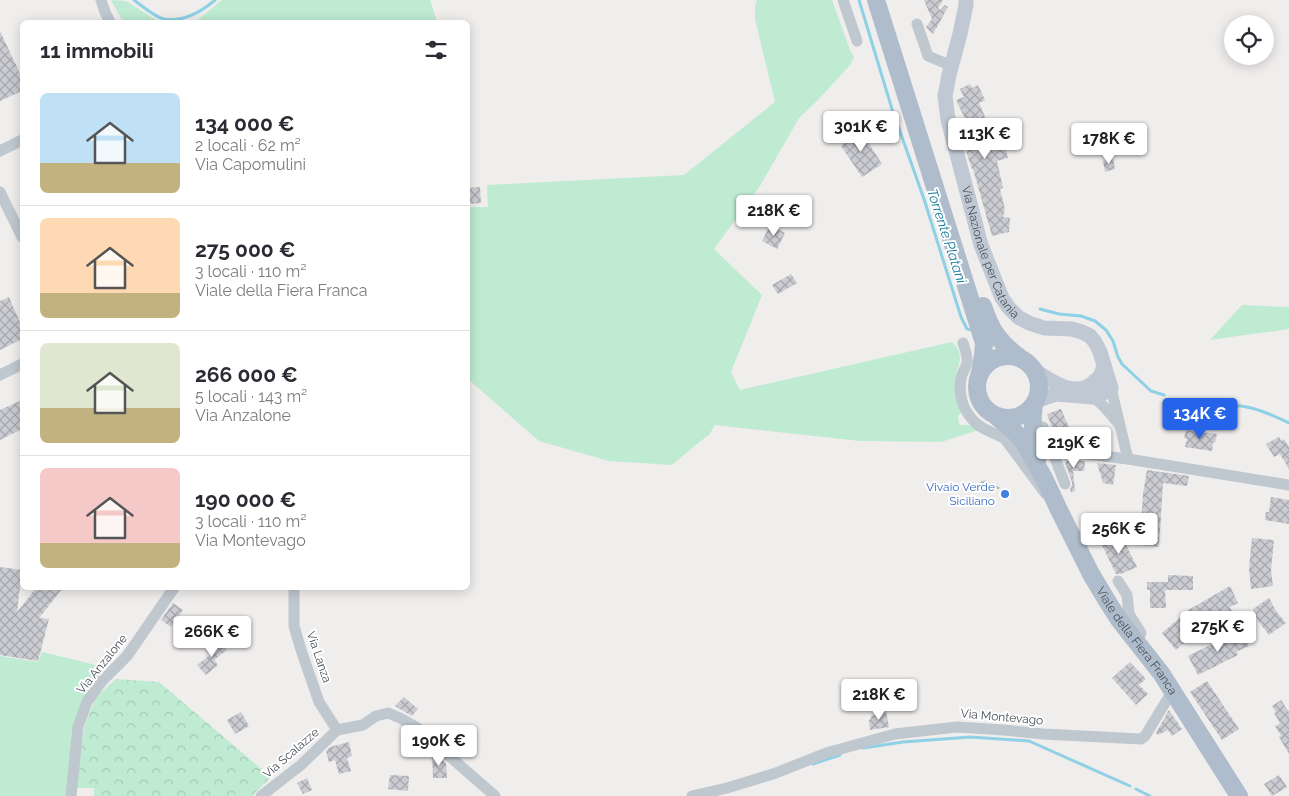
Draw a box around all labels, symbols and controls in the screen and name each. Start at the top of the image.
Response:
map controls [1224,15,1274,65]
button: locate [1224,15,1274,65]
icon: filters [422,36,450,64]
text: 11 immobili [40,38,154,63]
pin: 301K € [820,110,902,153]
text: 134 000 € [195,111,295,136]
icon: home [80,113,140,173]
text: 301K € [834,117,888,136]
pin: 113K € [944,118,1026,160]
pin: 178K € [1068,122,1150,165]
text: 113K € [959,124,1011,143]
text: 178K € [1082,129,1136,148]
text: 2 locali · 62 m² [195,136,301,155]
text: Via Capomulini [195,155,306,174]
street label: Via Nazionale per Catania [959,184,1022,321]
water label: Torrente Platani [924,187,970,286]
pin: 218K € [733,194,815,237]
text: 218K € [747,201,801,220]
text: 275 000 € [195,237,296,262]
icon: home [80,238,140,298]
text: 3 locali · 110 m² [195,262,307,281]
text: Viale della Fiera Franca [195,281,367,300]
text: 266 000 € [195,362,298,387]
icon: home [80,363,140,423]
text: 5 locali · 143 m² [195,387,307,406]
pin: 134K € [1159,398,1241,440]
text: 134K € [1173,404,1227,423]
text: Via Anzalone [195,406,291,425]
pin: 219K € [1033,426,1115,469]
text: 219K € [1047,433,1101,452]
place label: Vivaio Verde Siciliano [926,480,995,508]
text: 190 000 € [195,487,296,512]
icon: home [80,488,140,548]
marker: Vivaio Verde Siciliano [999,488,1011,500]
text: 3 locali · 110 m² [195,512,307,531]
pin: 256K € [1078,512,1160,555]
text: 256K € [1092,519,1146,538]
text: Via Montevago [195,531,306,550]
street label: Viale della Fiera Franca [1093,584,1180,697]
pin: 275K € [1177,610,1259,653]
pin: 266K € [171,616,253,658]
text: 275K € [1191,617,1245,636]
text: 266K € [184,622,240,641]
street label: Via Lanza [304,630,334,684]
street label: Via Anzalone [74,632,130,696]
pin: 218K € [838,678,920,721]
text: 218K € [852,685,906,704]
street label: Via Montevago [960,706,1044,728]
pin: 190K € [398,724,480,767]
street label: Via Scalazze [260,725,322,781]
text: 190K € [412,731,466,750]

